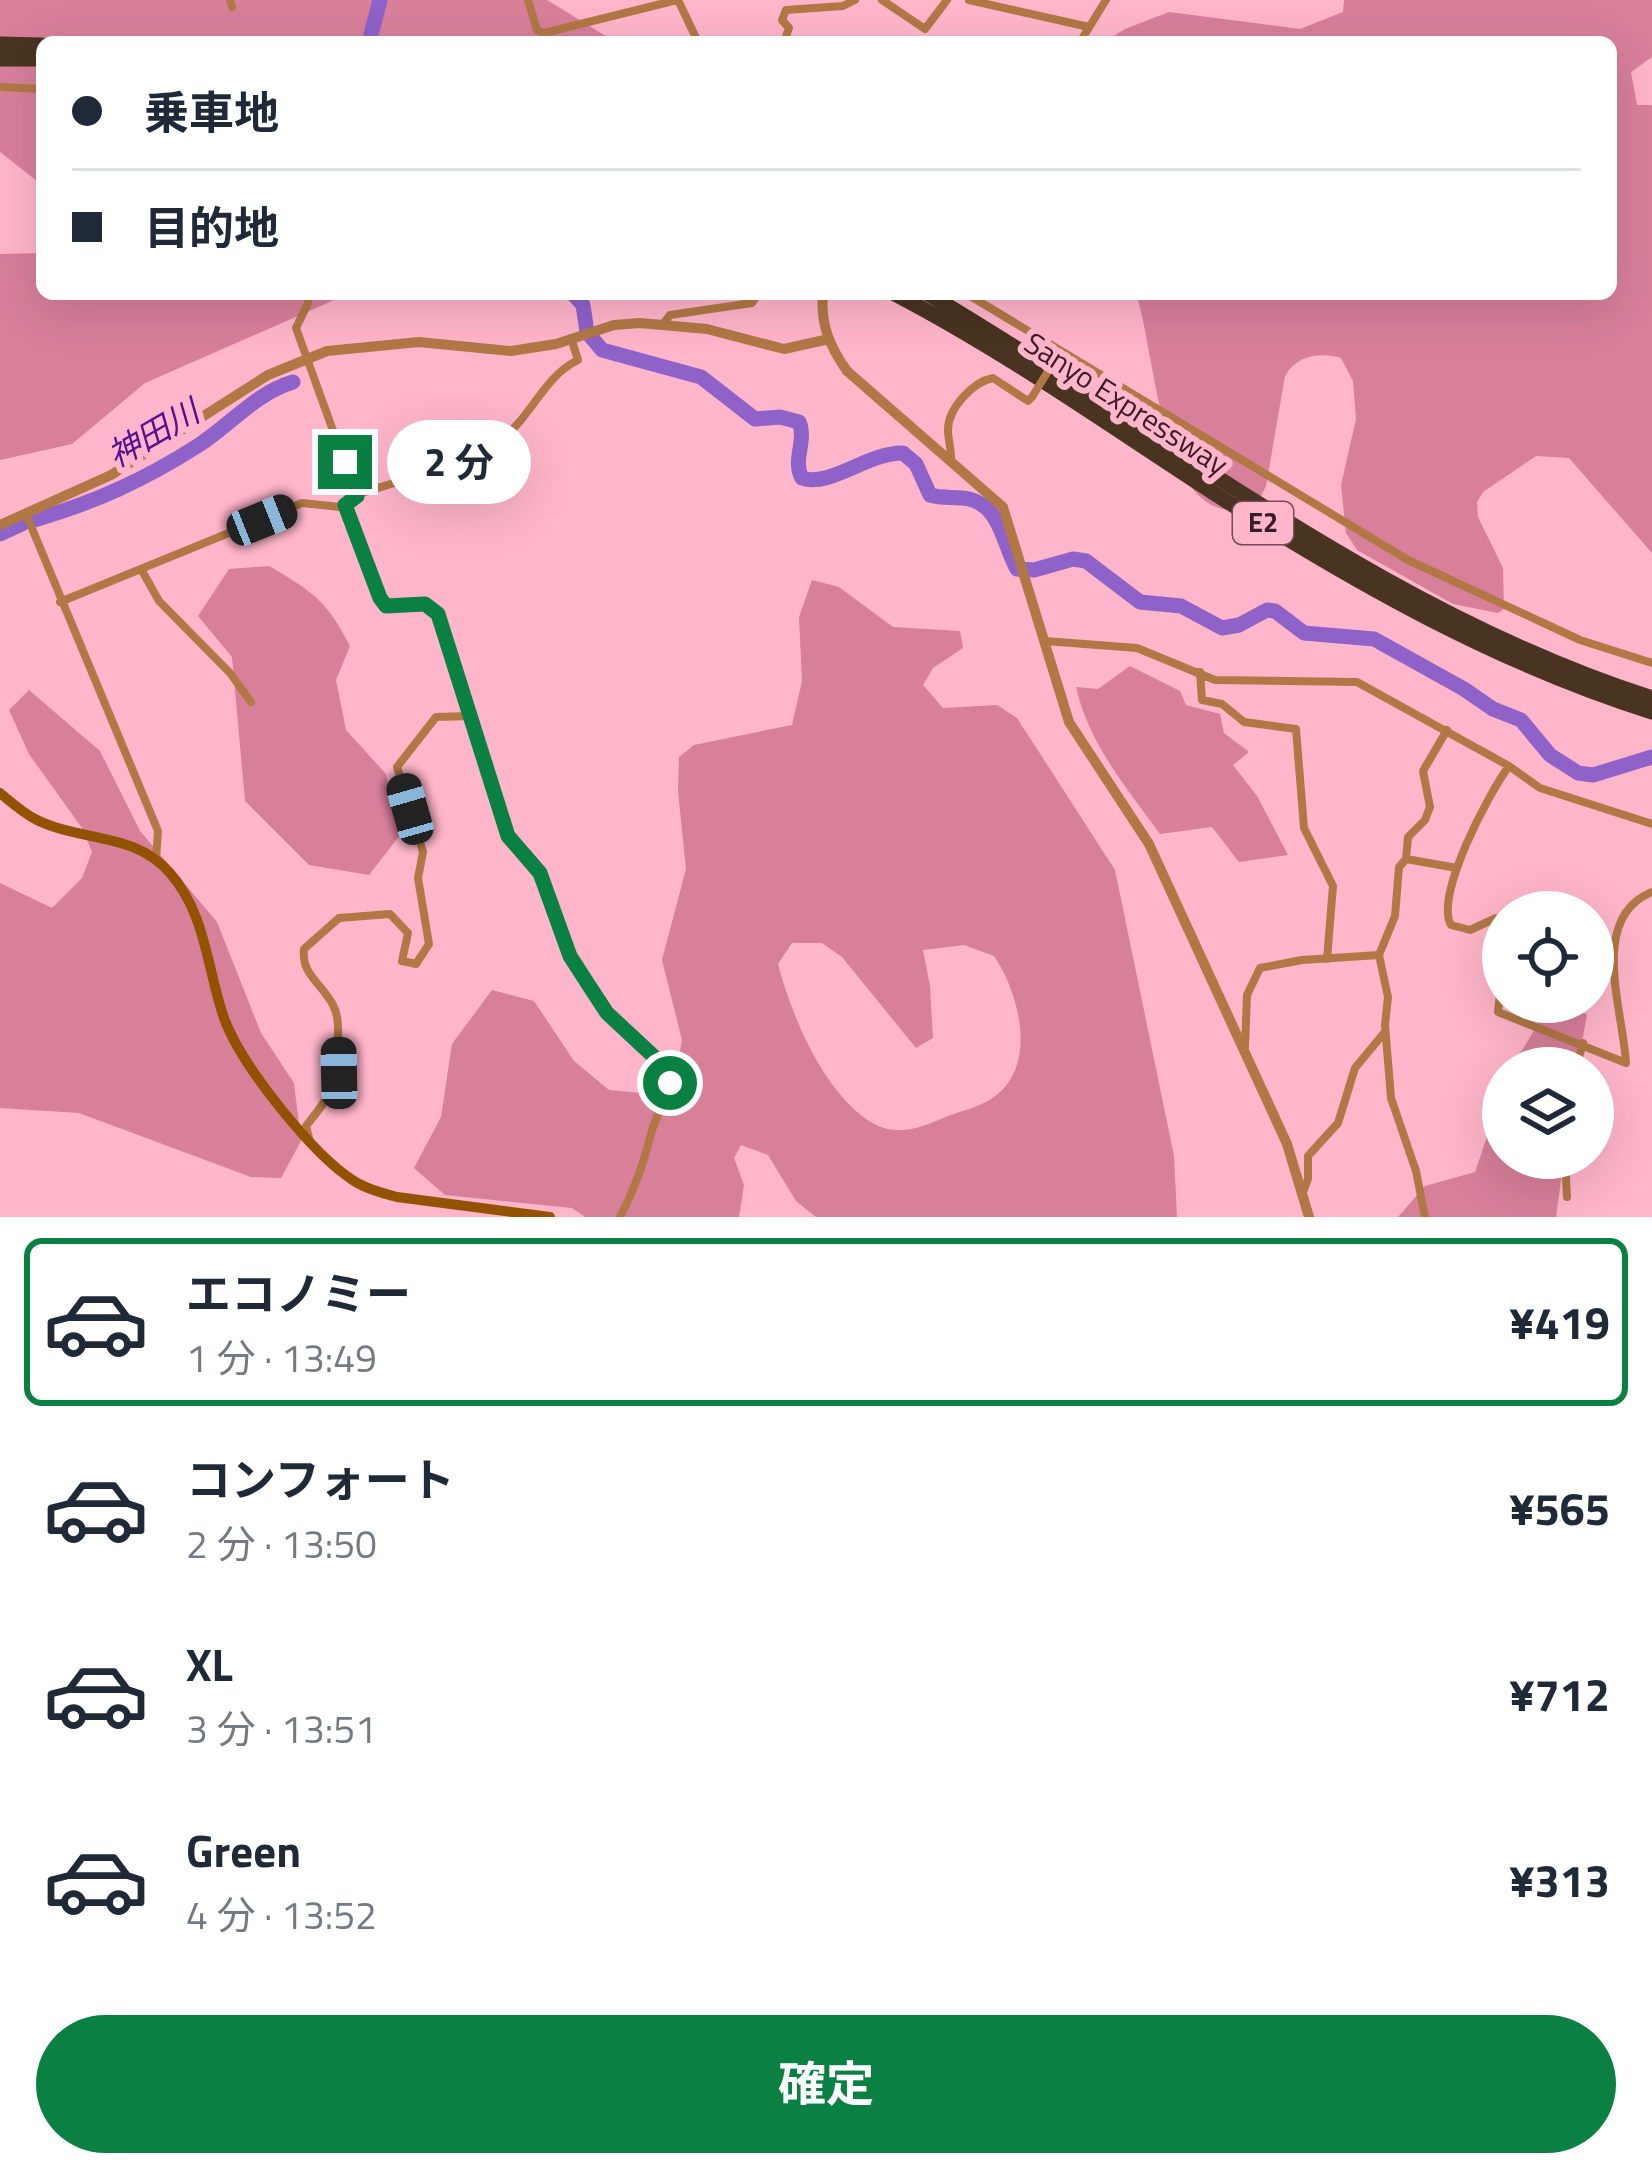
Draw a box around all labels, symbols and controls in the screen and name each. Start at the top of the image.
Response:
text: 乗車地 [144,78,279,146]
text: 目的地 [144,193,279,261]
street label: Sanyo Expressway [1016,320,1238,486]
water label: 神田川 [98,385,211,479]
callout: 2 分 [387,420,531,504]
text: 2 分 [424,432,494,491]
route end [318,435,372,489]
car [222,490,302,550]
road number: E2 [1233,502,1293,544]
car [383,769,437,849]
map controls [1482,891,1614,1179]
button: locate [1482,891,1614,1023]
car [320,1037,358,1109]
button: layers [1482,1047,1614,1179]
route start [643,1056,697,1110]
text: エコノミー [186,1259,411,1327]
icon: car [42,1268,150,1376]
text: ¥419 [1509,1288,1610,1356]
text: 1 分 · 13:49 [186,1328,377,1387]
text: コンフォート [186,1445,455,1513]
icon: car [42,1454,150,1562]
text: ¥565 [1509,1474,1610,1542]
text: 2 分 · 13:50 [186,1514,377,1573]
text: XL [186,1630,233,1698]
icon: car [42,1640,150,1748]
text: ¥712 [1509,1660,1610,1728]
text: 3 分 · 13:51 [186,1699,377,1758]
text: Green [186,1816,301,1884]
icon: car [42,1826,150,1934]
text: ¥313 [1509,1846,1610,1914]
text: 4 分 · 13:52 [186,1885,377,1944]
button: 確定 [36,2015,1616,2153]

